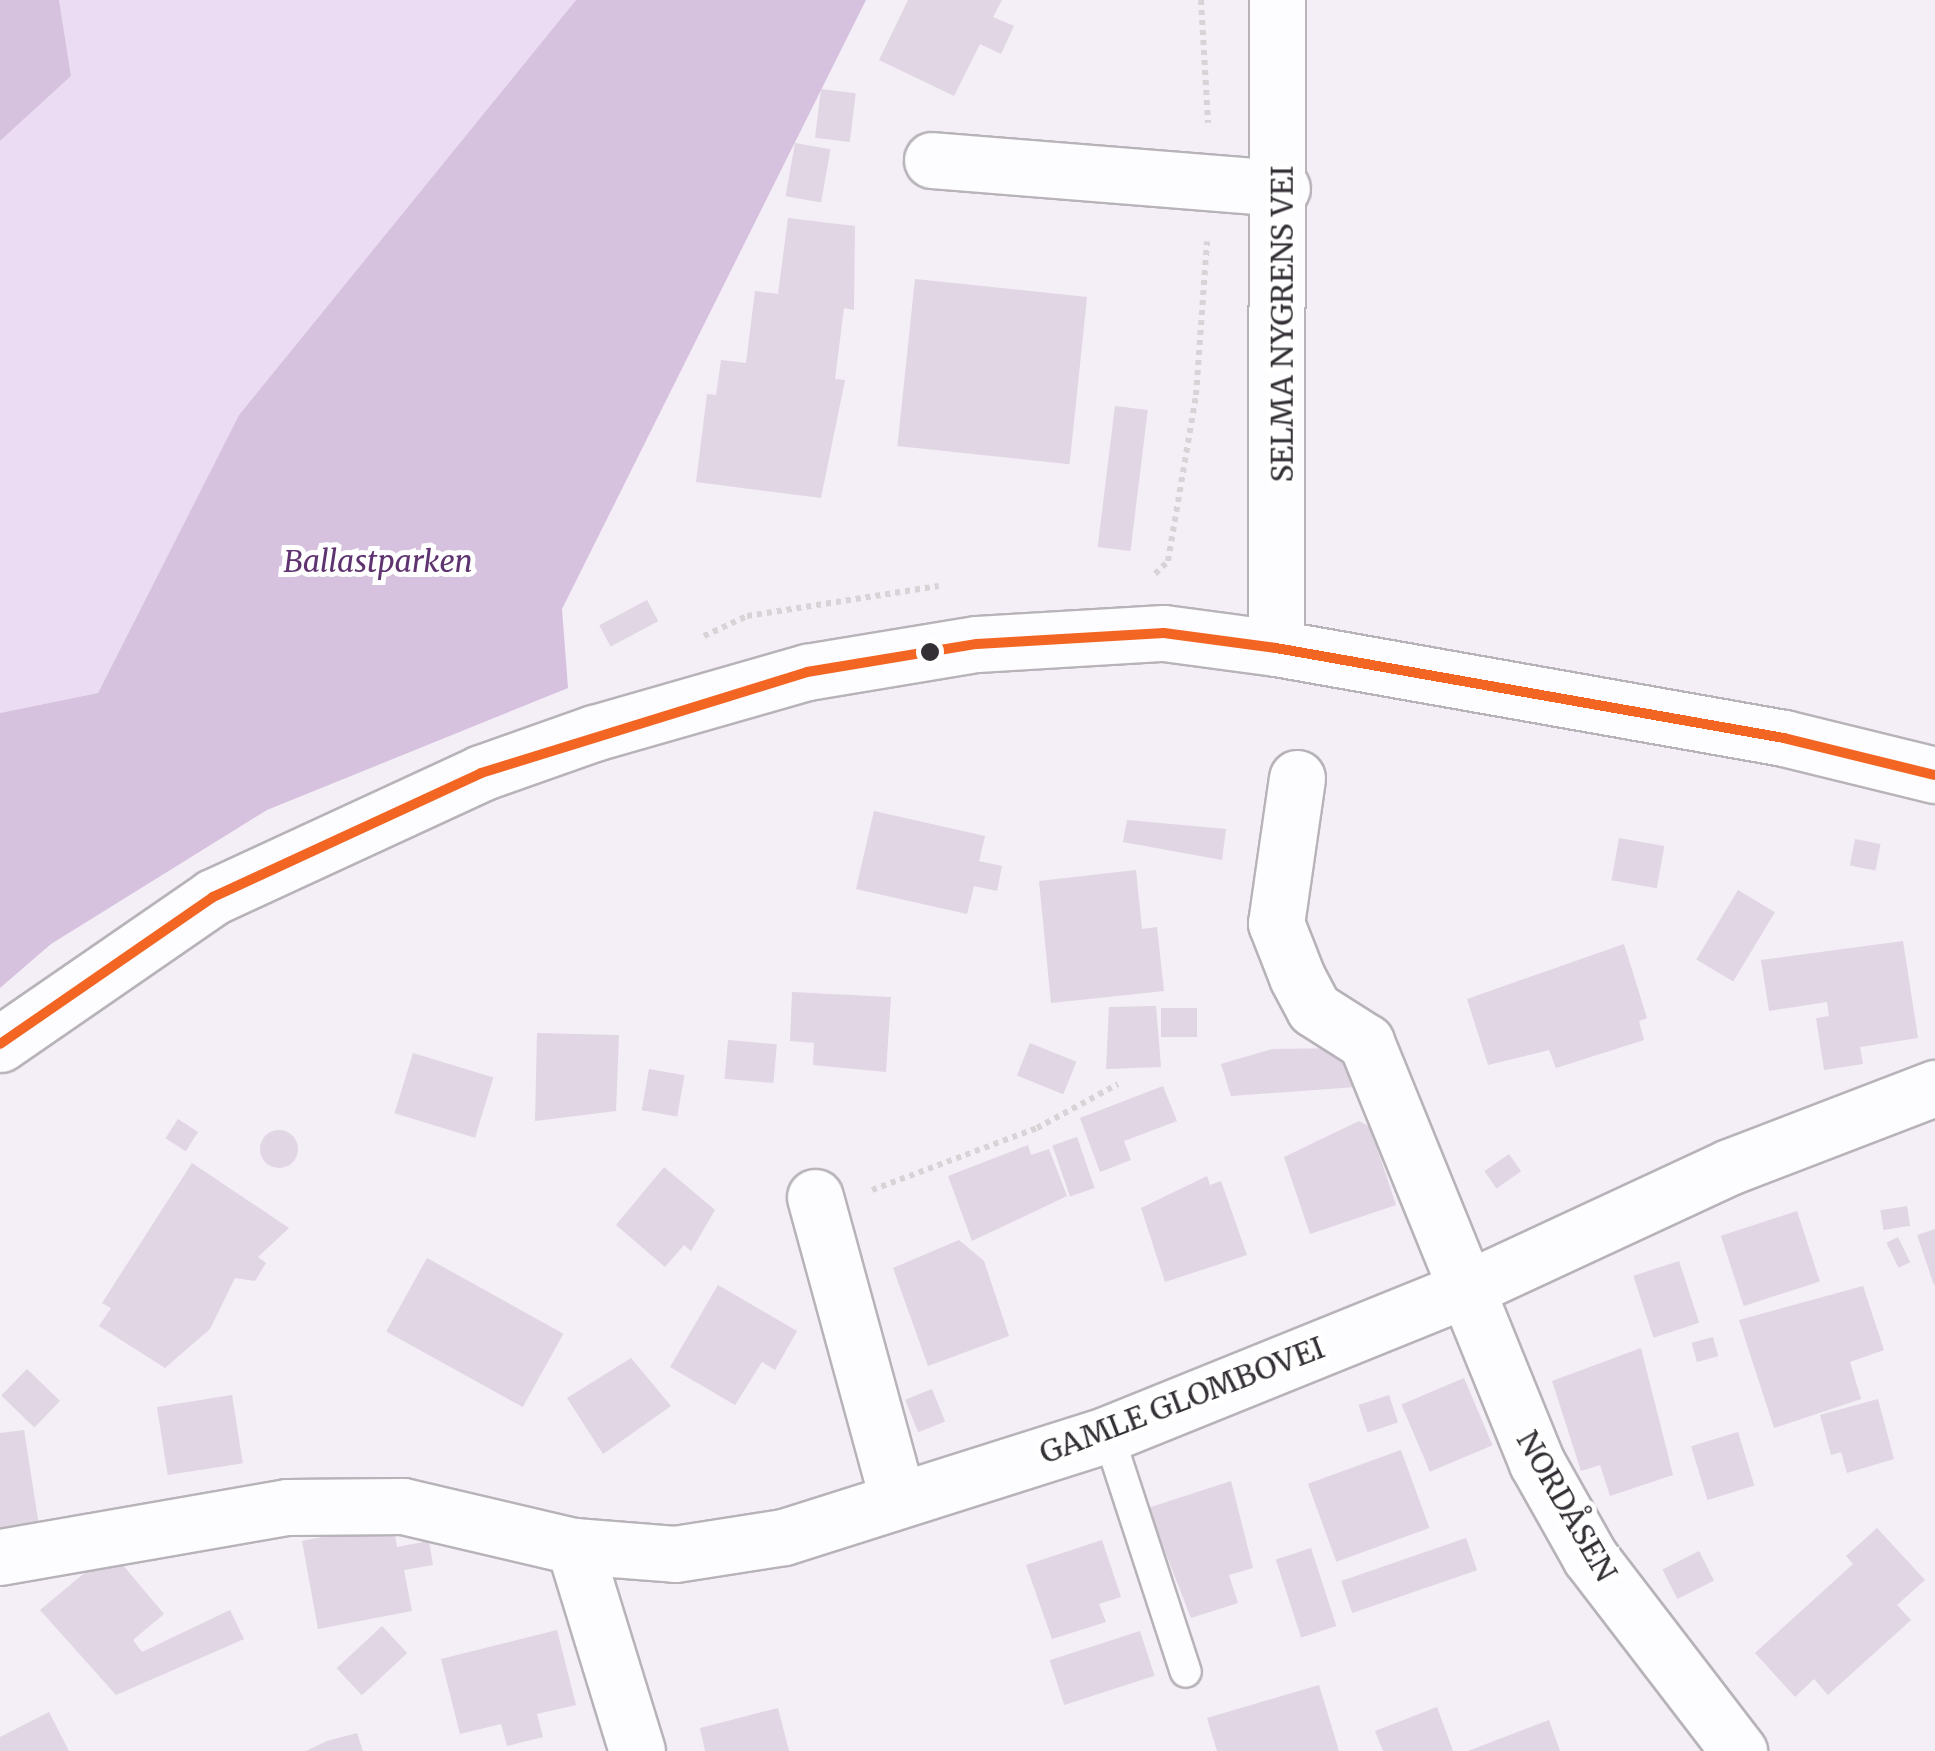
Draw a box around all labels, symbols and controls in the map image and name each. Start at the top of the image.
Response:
street label: SELMA NYGRENS VEI [1264,166,1300,482]
park label: Ballastparken [283,543,473,579]
unlabelled marker [920,642,940,662]
street label: GAMLE GLOMBOVEI [1035,1329,1329,1471]
street label: NORDÅSEN [1509,1424,1625,1588]

